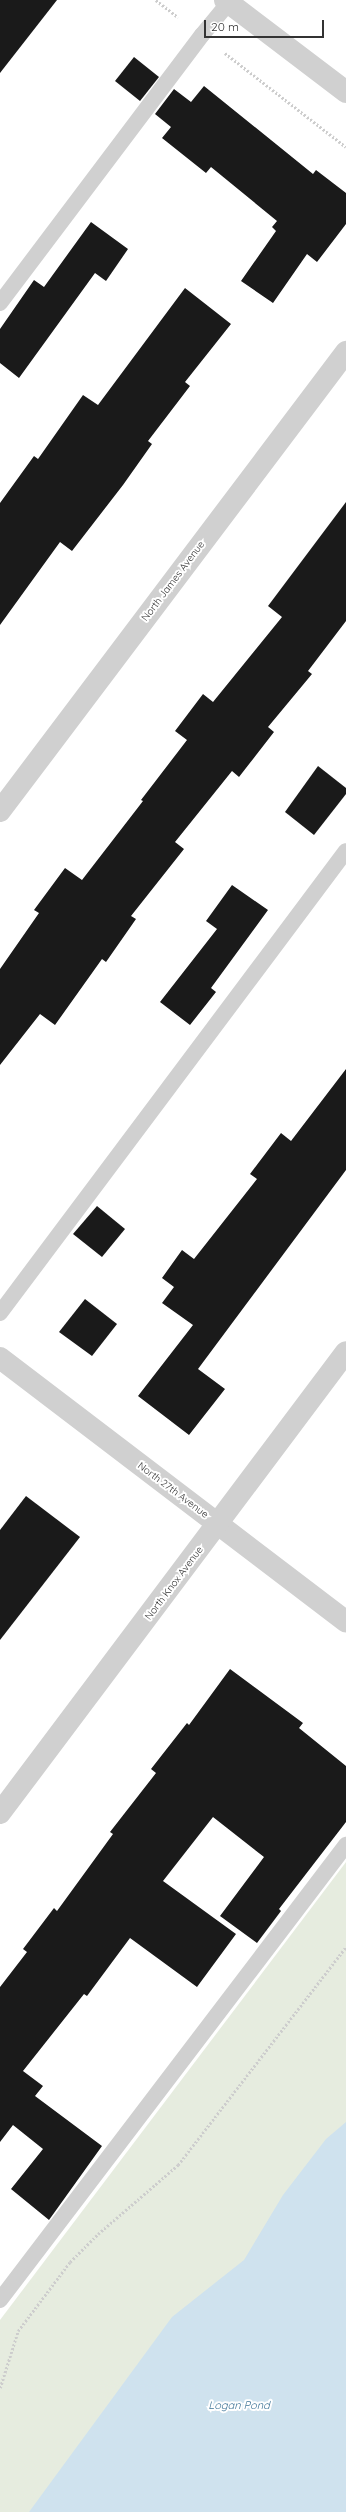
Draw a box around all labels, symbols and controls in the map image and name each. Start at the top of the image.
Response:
scale bar [206,12,326,38]
text: 20 m [211,19,239,34]
street label: North James Avenue [139,539,207,623]
street label: North 27th Avenue [135,1459,211,1521]
street label: North Knox Avenue [142,1544,206,1622]
water label: Logan Pond [208,2398,270,2412]

